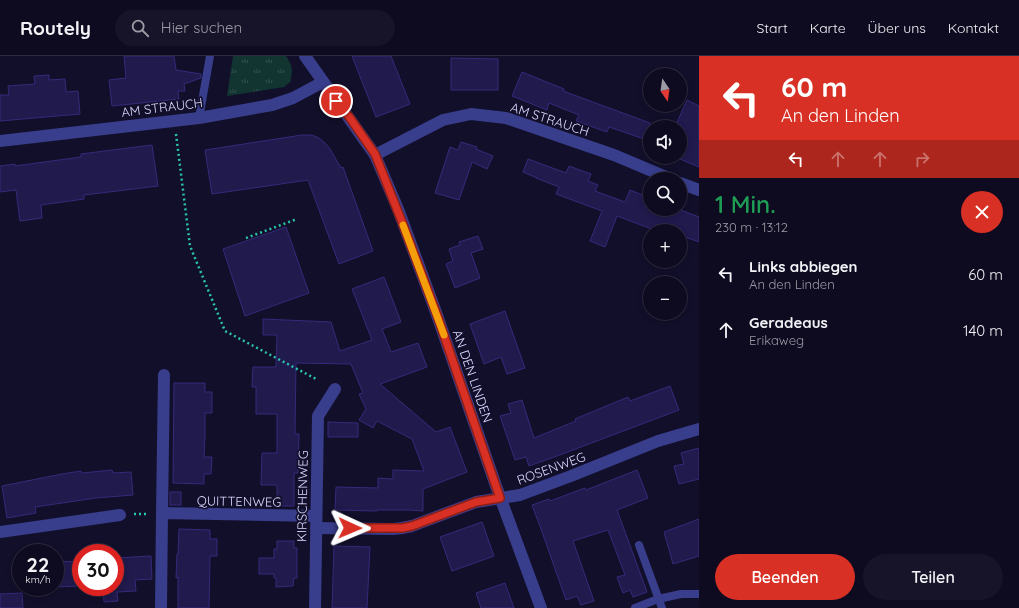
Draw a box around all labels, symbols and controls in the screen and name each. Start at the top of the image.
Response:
search box [115,10,395,46]
text: Routely [20,16,91,40]
icon: search [129,17,151,39]
text: Hier suchen [161,18,242,37]
text: Start [756,19,788,37]
text: Karte [810,19,846,37]
text: Über uns [868,19,926,37]
text: Kontakt [948,19,999,37]
north arrow [643,68,687,112]
map controls [643,68,687,320]
text: 60 m [781,69,847,104]
icon: left [715,72,767,124]
pin [319,84,353,118]
icon: arrive [325,90,347,112]
street label: AM STRAUCH [120,94,204,120]
street label: AM STRAUCH [509,99,591,139]
text: An den Linden [781,104,900,127]
button: sound [643,120,687,164]
icon: left [785,148,807,170]
icon: ahead [827,148,849,170]
icon: ahead [869,148,891,170]
icon: right [911,148,933,170]
button: search [643,172,687,216]
text: 1 Min. [715,189,776,219]
button: close [961,191,1003,233]
text: 230 m · 13:12 [715,219,788,235]
button: + [643,224,687,268]
text: Links abbiegen [749,257,857,276]
icon: left [715,263,737,285]
text: 60 m [968,265,1003,284]
button: − [643,276,687,320]
text: An den Linden [749,276,835,292]
text: Geradeaus [749,313,828,332]
icon: ahead [715,319,737,341]
text: 140 m [963,321,1003,340]
street label: AN DEN LINDEN [450,328,496,424]
text: Erikaweg [749,332,804,348]
street label: ROSENWEG [515,448,587,488]
street label: KIRSCHENWEG [293,450,311,542]
street label: QUITTENWEG [197,492,281,510]
position arrow [329,507,371,549]
speed limit sign: 30 [72,544,124,596]
text: 22 [27,552,49,577]
button: Beenden [715,554,855,600]
button: Teilen [863,554,1003,600]
text: km/h [25,573,51,586]

